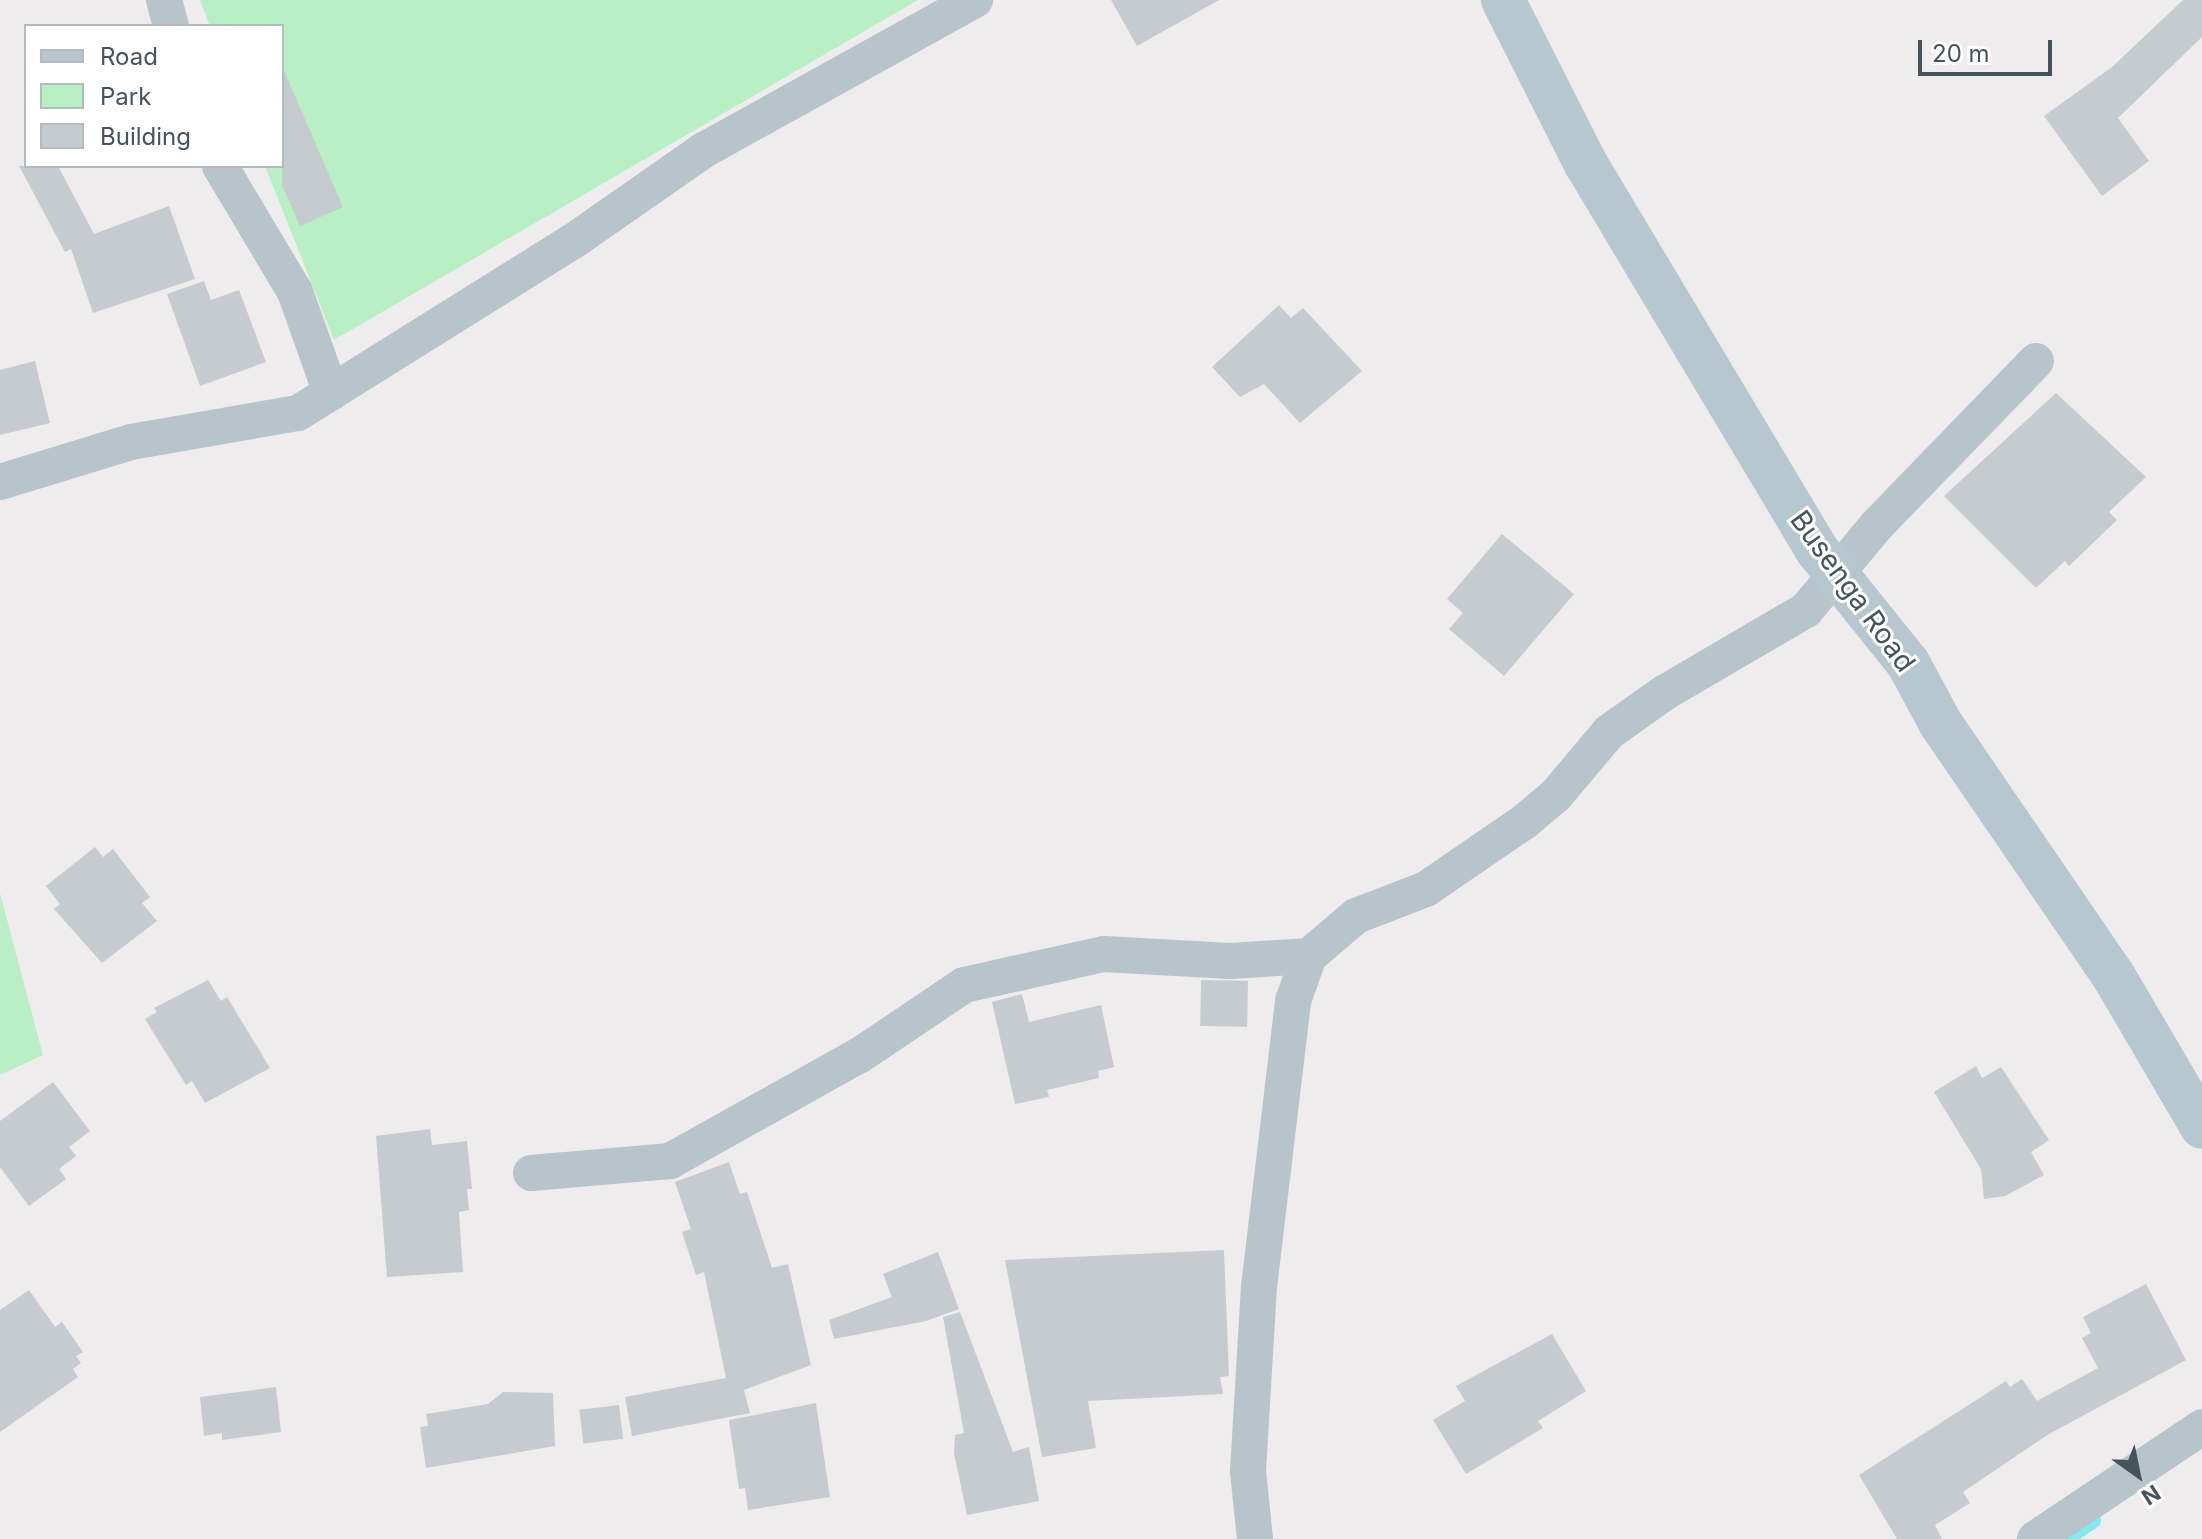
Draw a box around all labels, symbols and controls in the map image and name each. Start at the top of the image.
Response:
legend [24,24,284,168]
scale bar [1922,24,2056,74]
text: 20 m [1932,39,1990,68]
text: Road [100,42,158,71]
text: Park [100,82,151,111]
text: Building [100,122,191,151]
street label: Busenga Road [1783,504,1923,678]
north arrow [2098,1435,2178,1515]
text: N [2137,1480,2165,1511]

